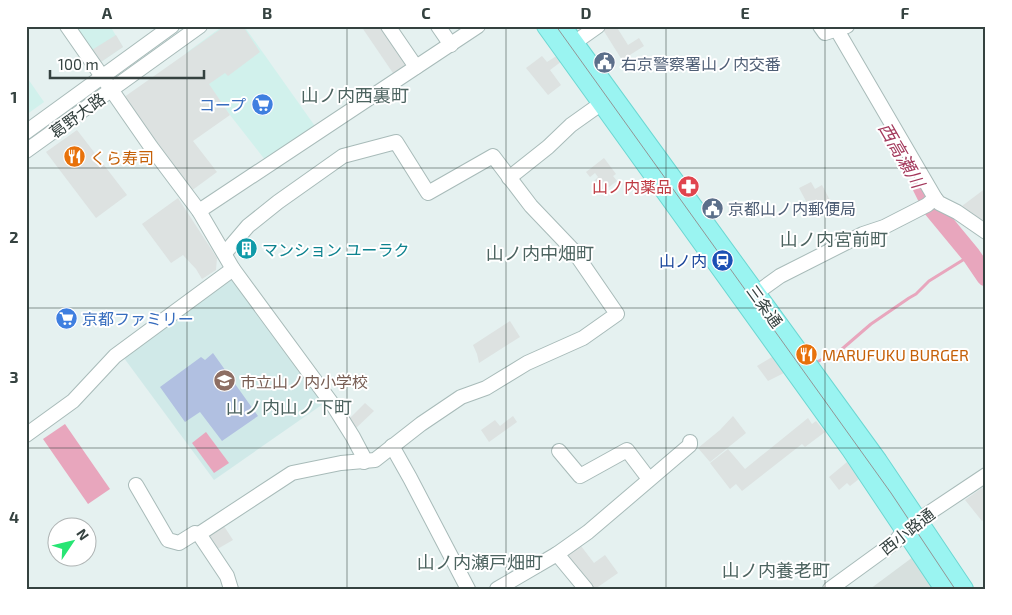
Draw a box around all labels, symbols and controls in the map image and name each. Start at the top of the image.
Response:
text: A [102,3,113,22]
text: B [262,3,272,22]
text: C [421,3,431,22]
text: D [581,3,592,22]
text: E [740,3,750,22]
text: F [901,3,910,22]
scale bar [50,48,204,80]
public building icon: 右京警察署山ノ内交番 [593,51,617,75]
place label: 右京警察署山ノ内交番 [621,54,781,73]
text: 100 m [58,55,99,73]
district label: 山ノ内西裏町 [301,84,409,106]
text: 1 [11,87,17,106]
street label: 葛野大路 [46,89,108,141]
supermarket icon: コープ [250,92,274,116]
place label: コープ [199,95,246,114]
water label: 西高瀬川 [874,118,931,193]
restaurant icon: くら寿司 [62,145,86,169]
place label: くら寿司 [90,148,154,167]
pharmacy icon: 山ノ内薬品 [676,174,700,198]
place label: 山ノ内薬品 [592,177,672,196]
public building icon: 京都山ノ内郵便局 [700,196,724,220]
place label: 京都山ノ内郵便局 [728,199,856,218]
text: 2 [9,227,19,246]
district label: 山ノ内宮前町 [780,228,888,250]
building icon: マンション ユーラク [234,237,258,261]
place label: マンション ユーラク [262,240,410,259]
district label: 山ノ内中畑町 [486,242,594,264]
station icon: 山ノ内 [711,248,735,272]
place label: 山ノ内 [659,251,707,270]
street label: 三条通 [743,281,787,331]
supermarket icon: 京都ファミリー [54,306,78,330]
place label: 京都ファミリー [82,309,194,328]
restaurant icon: MARUFUKU BURGER [794,342,818,366]
place label: MARUFUKU BURGER [822,345,969,364]
text: 3 [9,367,19,386]
school or university icon: 市立山ノ内小学校 [212,369,236,393]
place label: 市立山ノ内小学校 [240,372,368,391]
district label: 山ノ内山ノ下町 [226,396,352,418]
street label: 西小路通 [876,504,938,558]
text: 4 [9,507,19,526]
north arrow [48,518,98,568]
text: N [73,525,93,543]
district label: 山ノ内瀬戸畑町 [417,551,543,573]
district label: 山ノ内養老町 [722,559,830,581]

